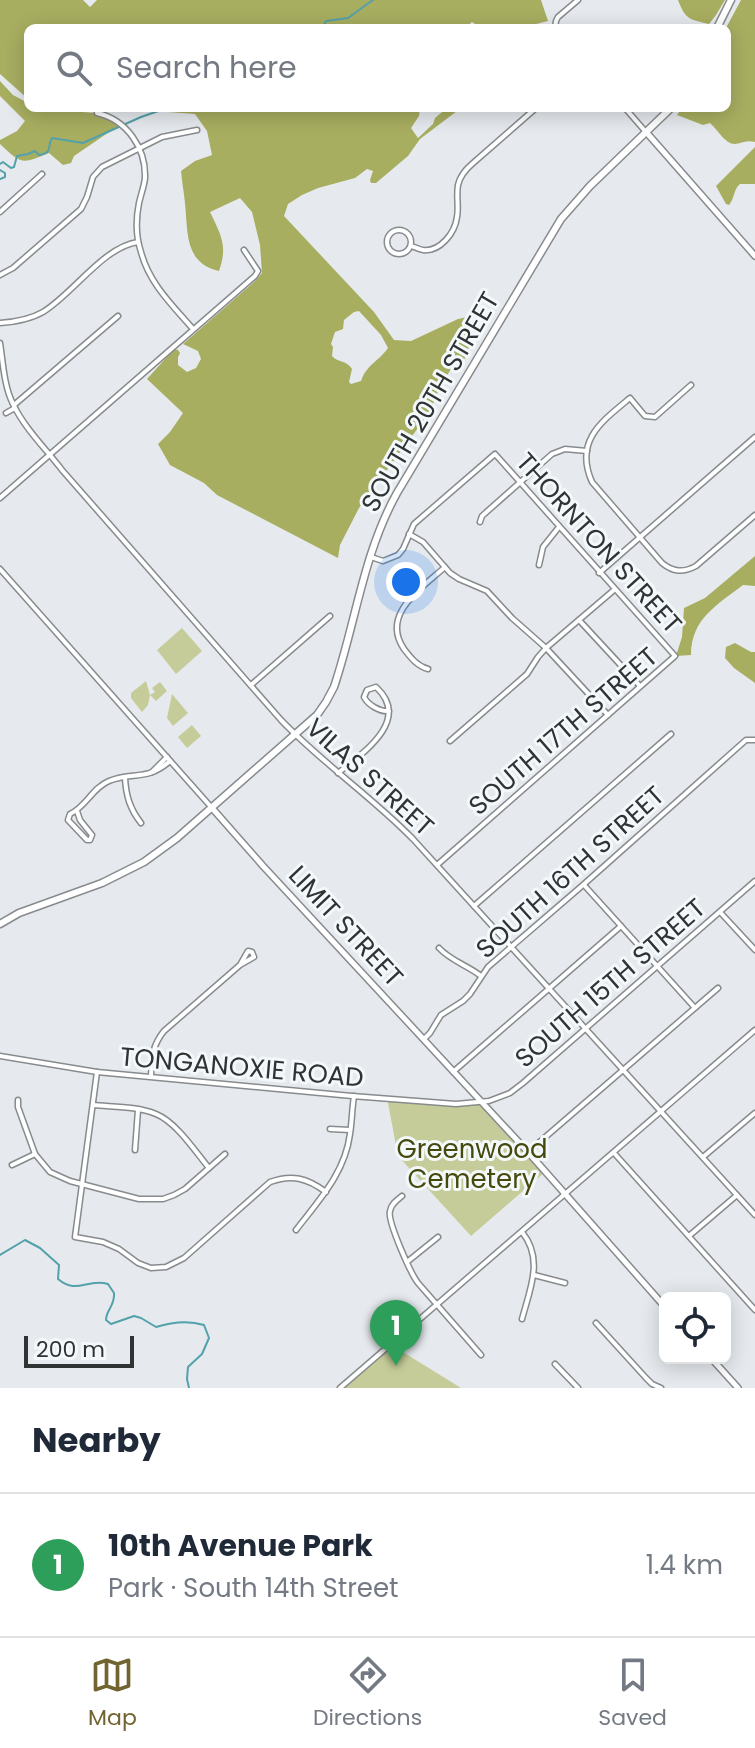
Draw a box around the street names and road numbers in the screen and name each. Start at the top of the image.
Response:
street label: SOUTH 20TH STREET [352,285,508,519]
street label: THORNTON STREET [508,445,690,641]
street label: SOUTH 17TH STREET [461,639,665,823]
street label: VILAS STREET [298,710,442,844]
street label: SOUTH 16TH STREET [468,778,672,966]
street label: LIMIT STREET [281,858,411,994]
street label: SOUTH 15TH STREET [507,890,713,1076]
street label: TONGANOXIE ROAD [119,1038,365,1096]

